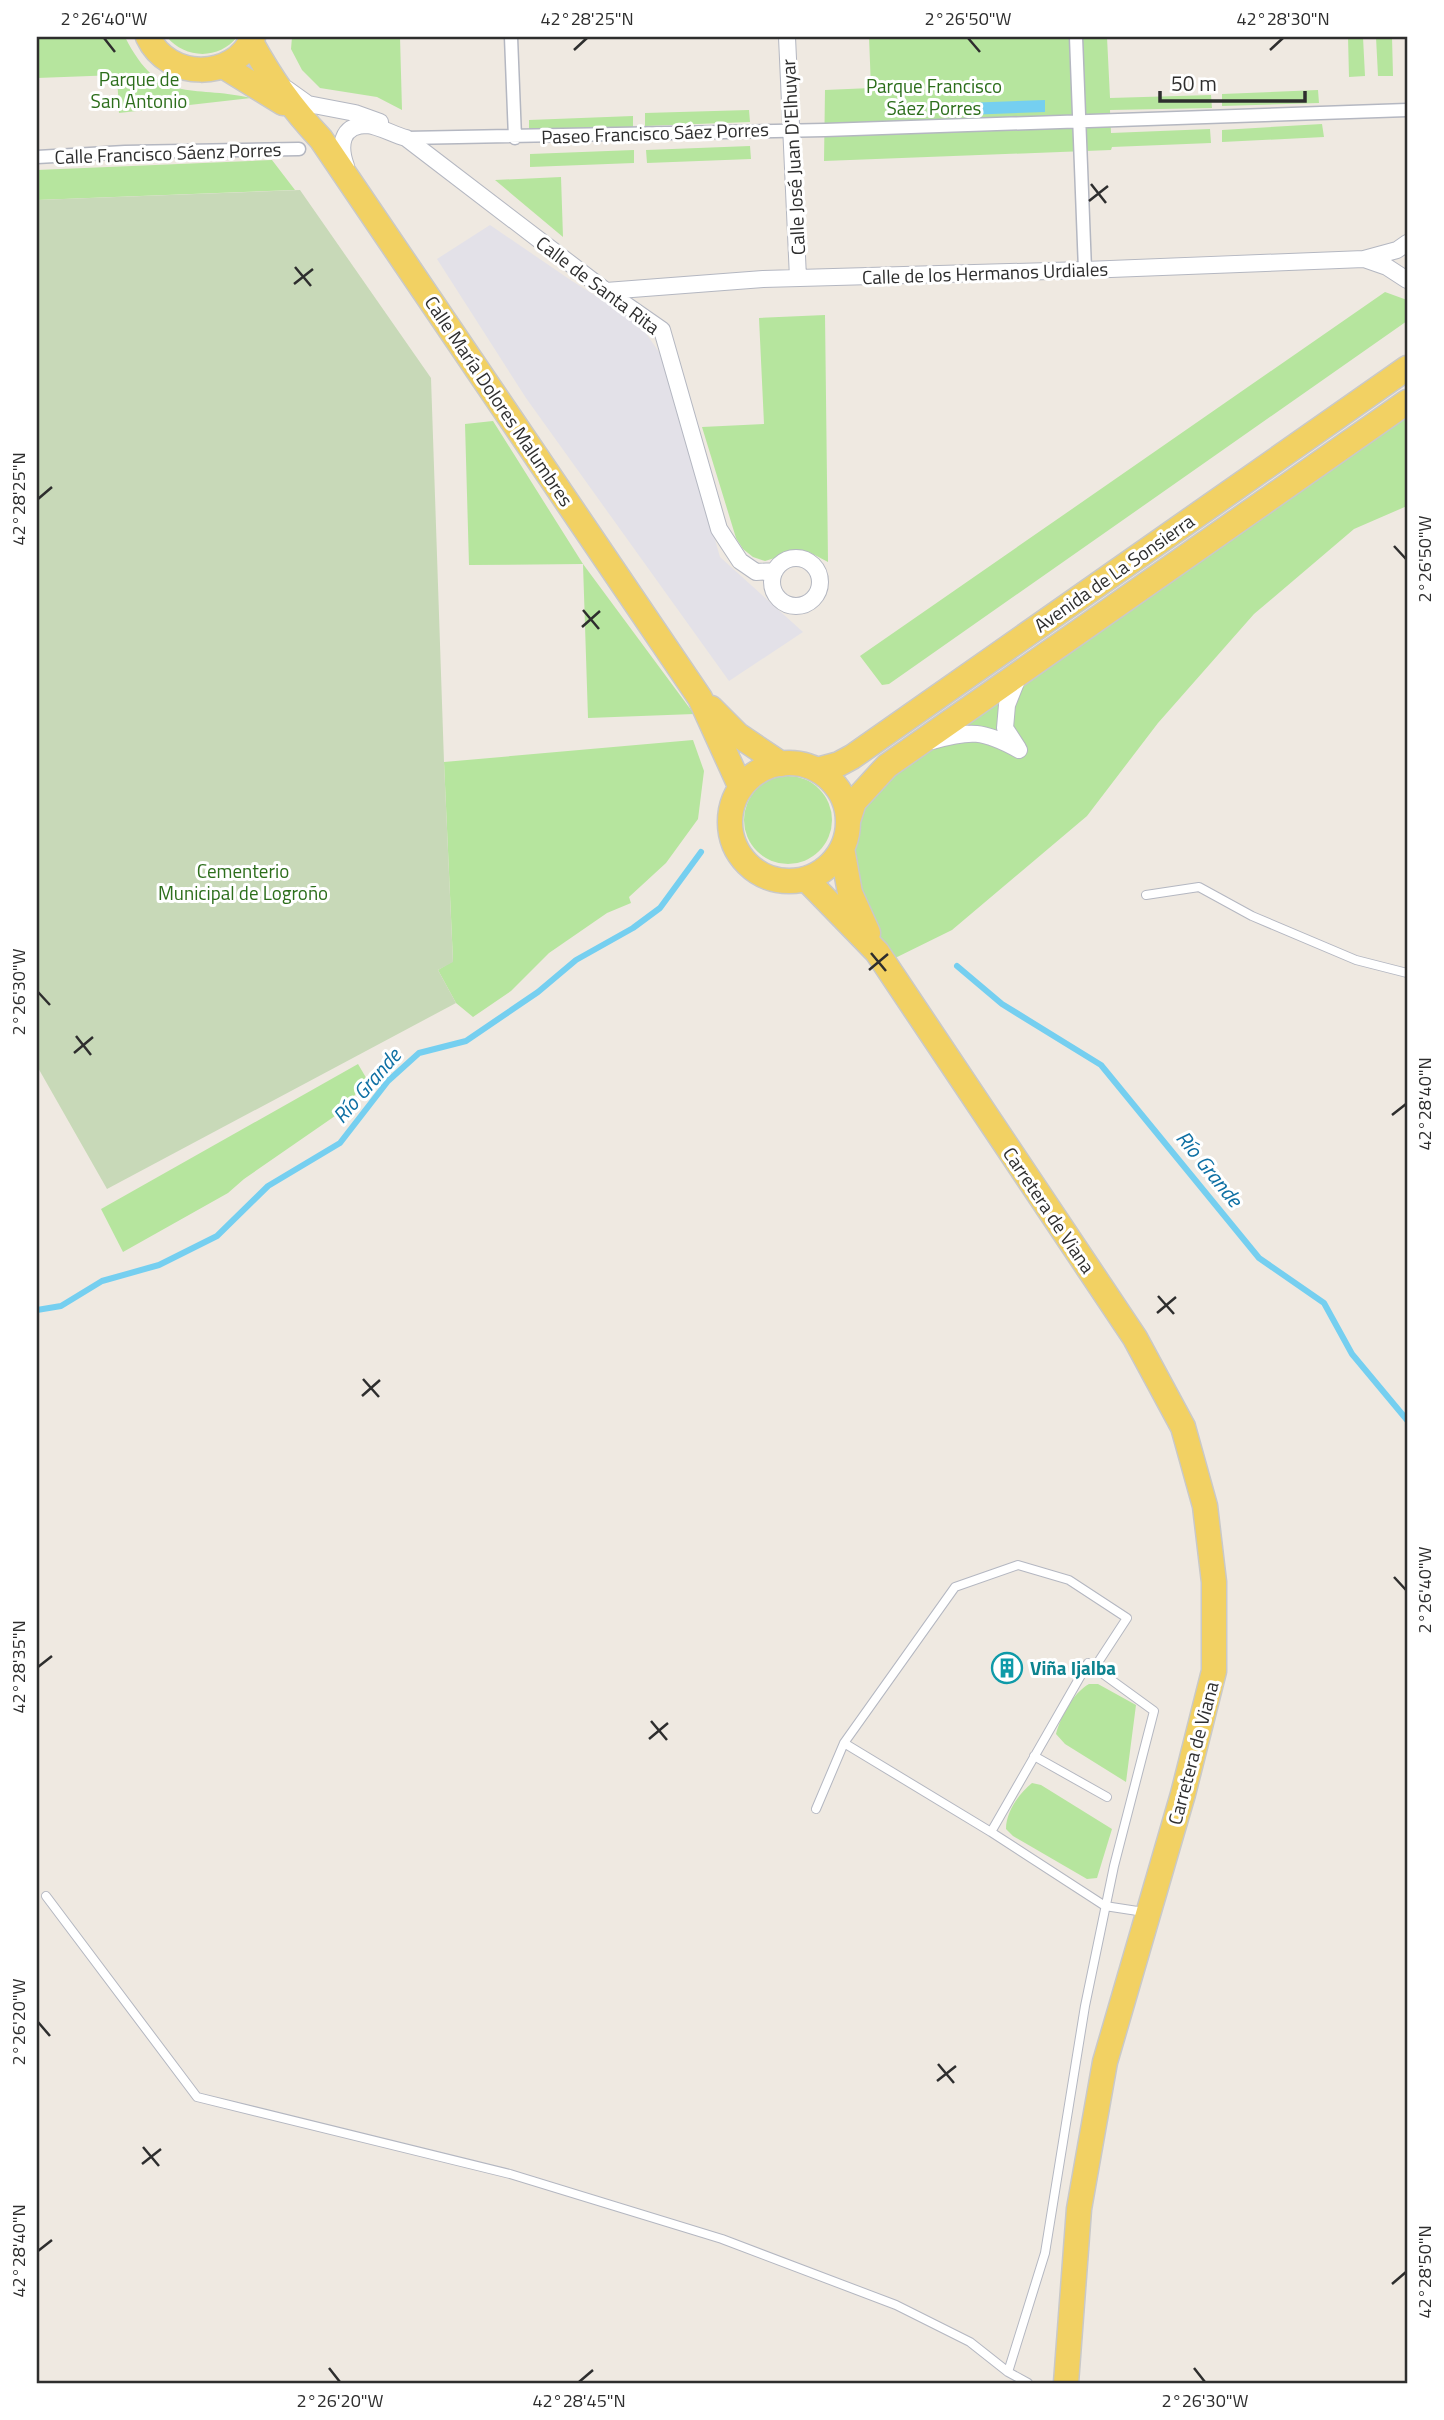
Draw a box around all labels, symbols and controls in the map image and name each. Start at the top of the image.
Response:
text: 2°26'40"W [61,5,147,32]
text: 42°28'25"N [540,5,634,32]
text: 2°26'50"W [925,5,1011,32]
text: 42°28'30"N [1236,5,1330,32]
street label: Calle José Juan D'Elhuyar [773,58,812,256]
scale bar [1160,60,1306,104]
park label: Parque de San Antonio [91,64,187,115]
text: 50 m [1171,67,1217,99]
park label: Parque Francisco Sáez Porres [866,71,1002,122]
street label: Paseo Francisco Sáez Porres [541,114,769,151]
street label: Calle Francisco Sáenz Porres [54,134,282,171]
street label: Calle de Santa Rita [530,228,667,341]
street label: Calle de los Hermanos Urdiales [861,254,1109,291]
street label: Calle María Dolores Malumbres [418,290,581,512]
text: 42°28'25"N [5,452,32,546]
street label: Avenida de La Sonsierra [1028,506,1200,639]
text: 2°26'50"W [1411,516,1438,602]
park label: Cementerio Municipal de Logroño [158,856,328,907]
text: 2°26'30"W [5,949,32,1035]
water label: Río Grande [324,1040,409,1130]
text: 42°28'40"N [1411,1057,1438,1151]
water label: Río Grande [1169,1123,1252,1215]
street label: Carretera de Viana [996,1141,1103,1279]
text: 2°26'40"W [1411,1547,1438,1633]
text: 42°28'35"N [5,1620,32,1714]
building icon: Viña Ijalba [990,1651,1024,1685]
place label: Viña Ijalba [1030,1653,1116,1682]
street label: Carretera de Viana [1159,1678,1226,1828]
text: 2°26'20"W [5,1979,32,2065]
text: 42°28'40"N [5,2204,32,2298]
text: 42°28'50"N [1411,2225,1438,2319]
text: 2°26'20"W [297,2387,383,2414]
text: 42°28'45"N [532,2387,626,2414]
text: 2°26'30"W [1162,2387,1248,2414]

